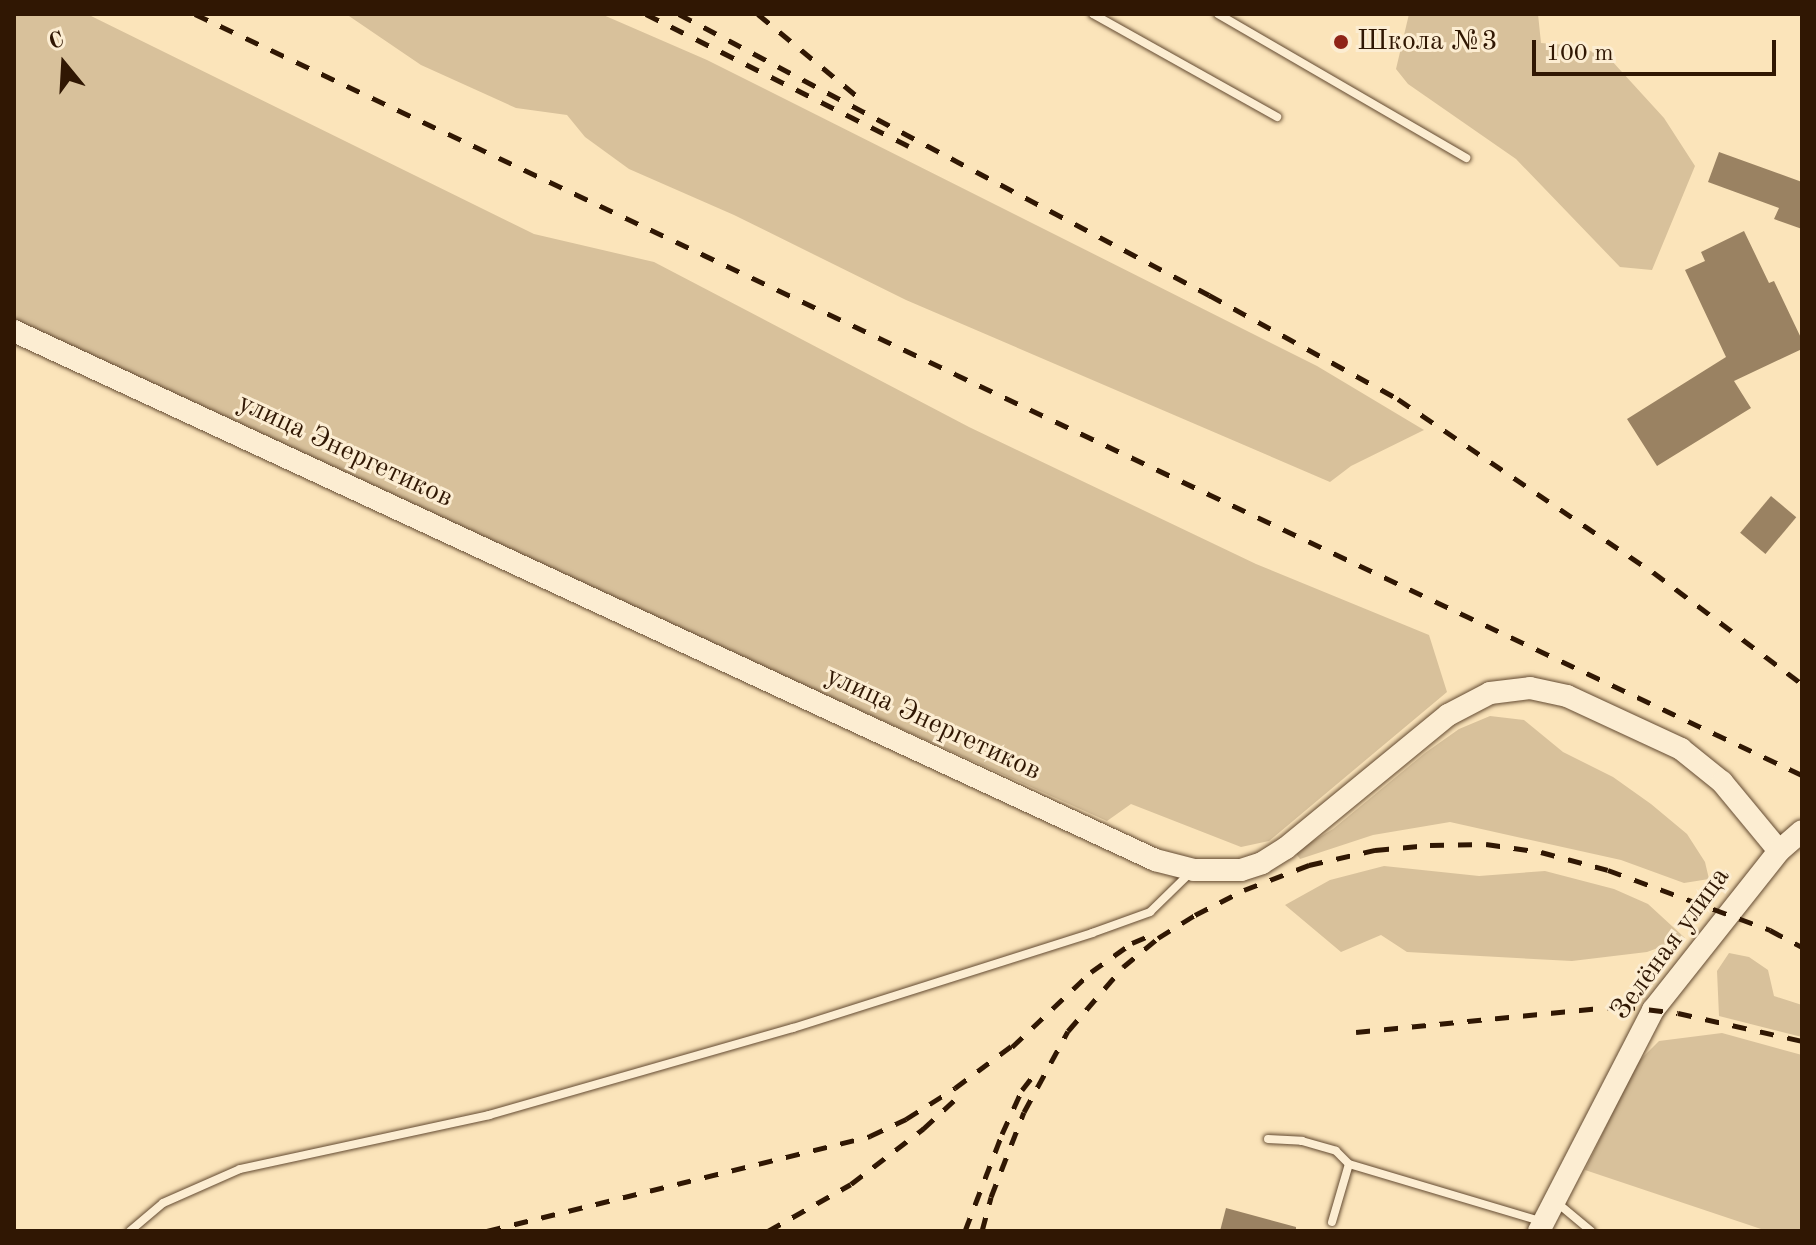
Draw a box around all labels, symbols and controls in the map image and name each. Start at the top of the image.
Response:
north arrow [24,24,104,104]
scale bar [1536,24,1780,74]
place label: Школа №3 [1357,25,1498,59]
text: С [46,28,67,54]
marker: Школа №3 [1332,33,1350,51]
text: 100 m [1546,42,1614,66]
street label: улица Энергетиков [232,386,458,516]
street label: улица Энергетиков [820,659,1046,789]
street label: Зелёная улица [1604,861,1738,1027]

